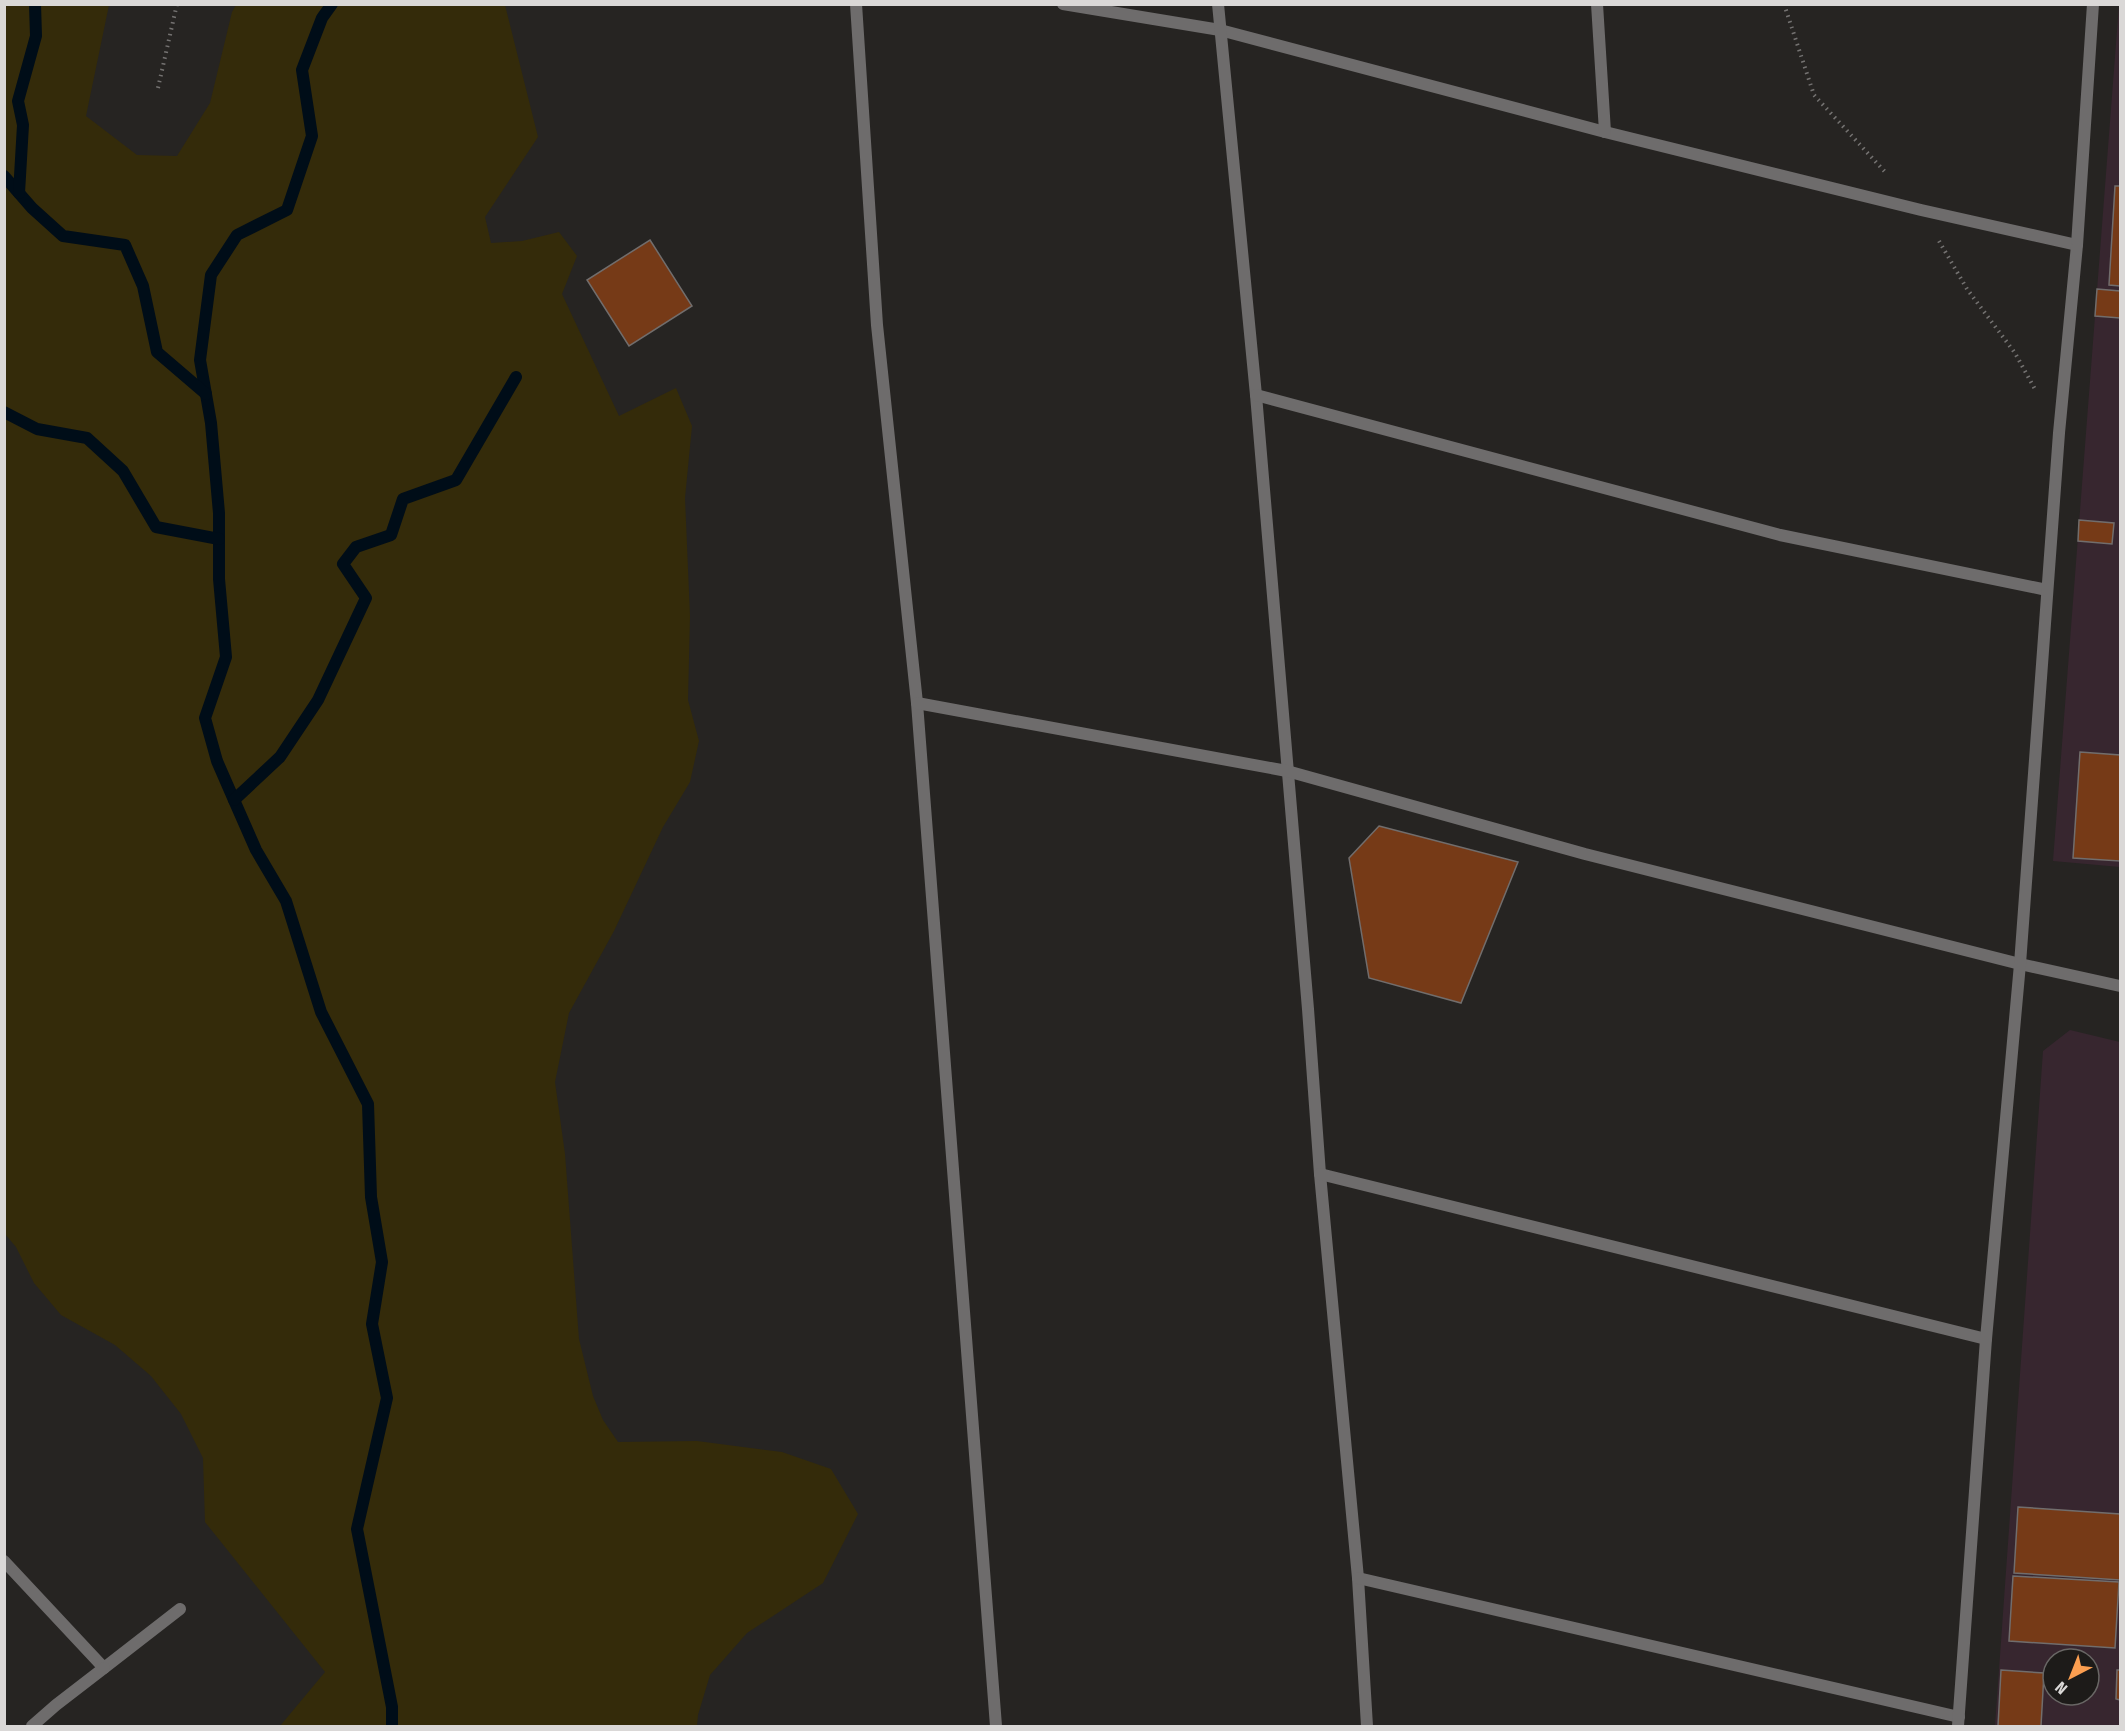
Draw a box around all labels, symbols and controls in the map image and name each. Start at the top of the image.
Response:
north arrow [2041,1647,2101,1707]
text: N [2051,1678,2071,1698]

